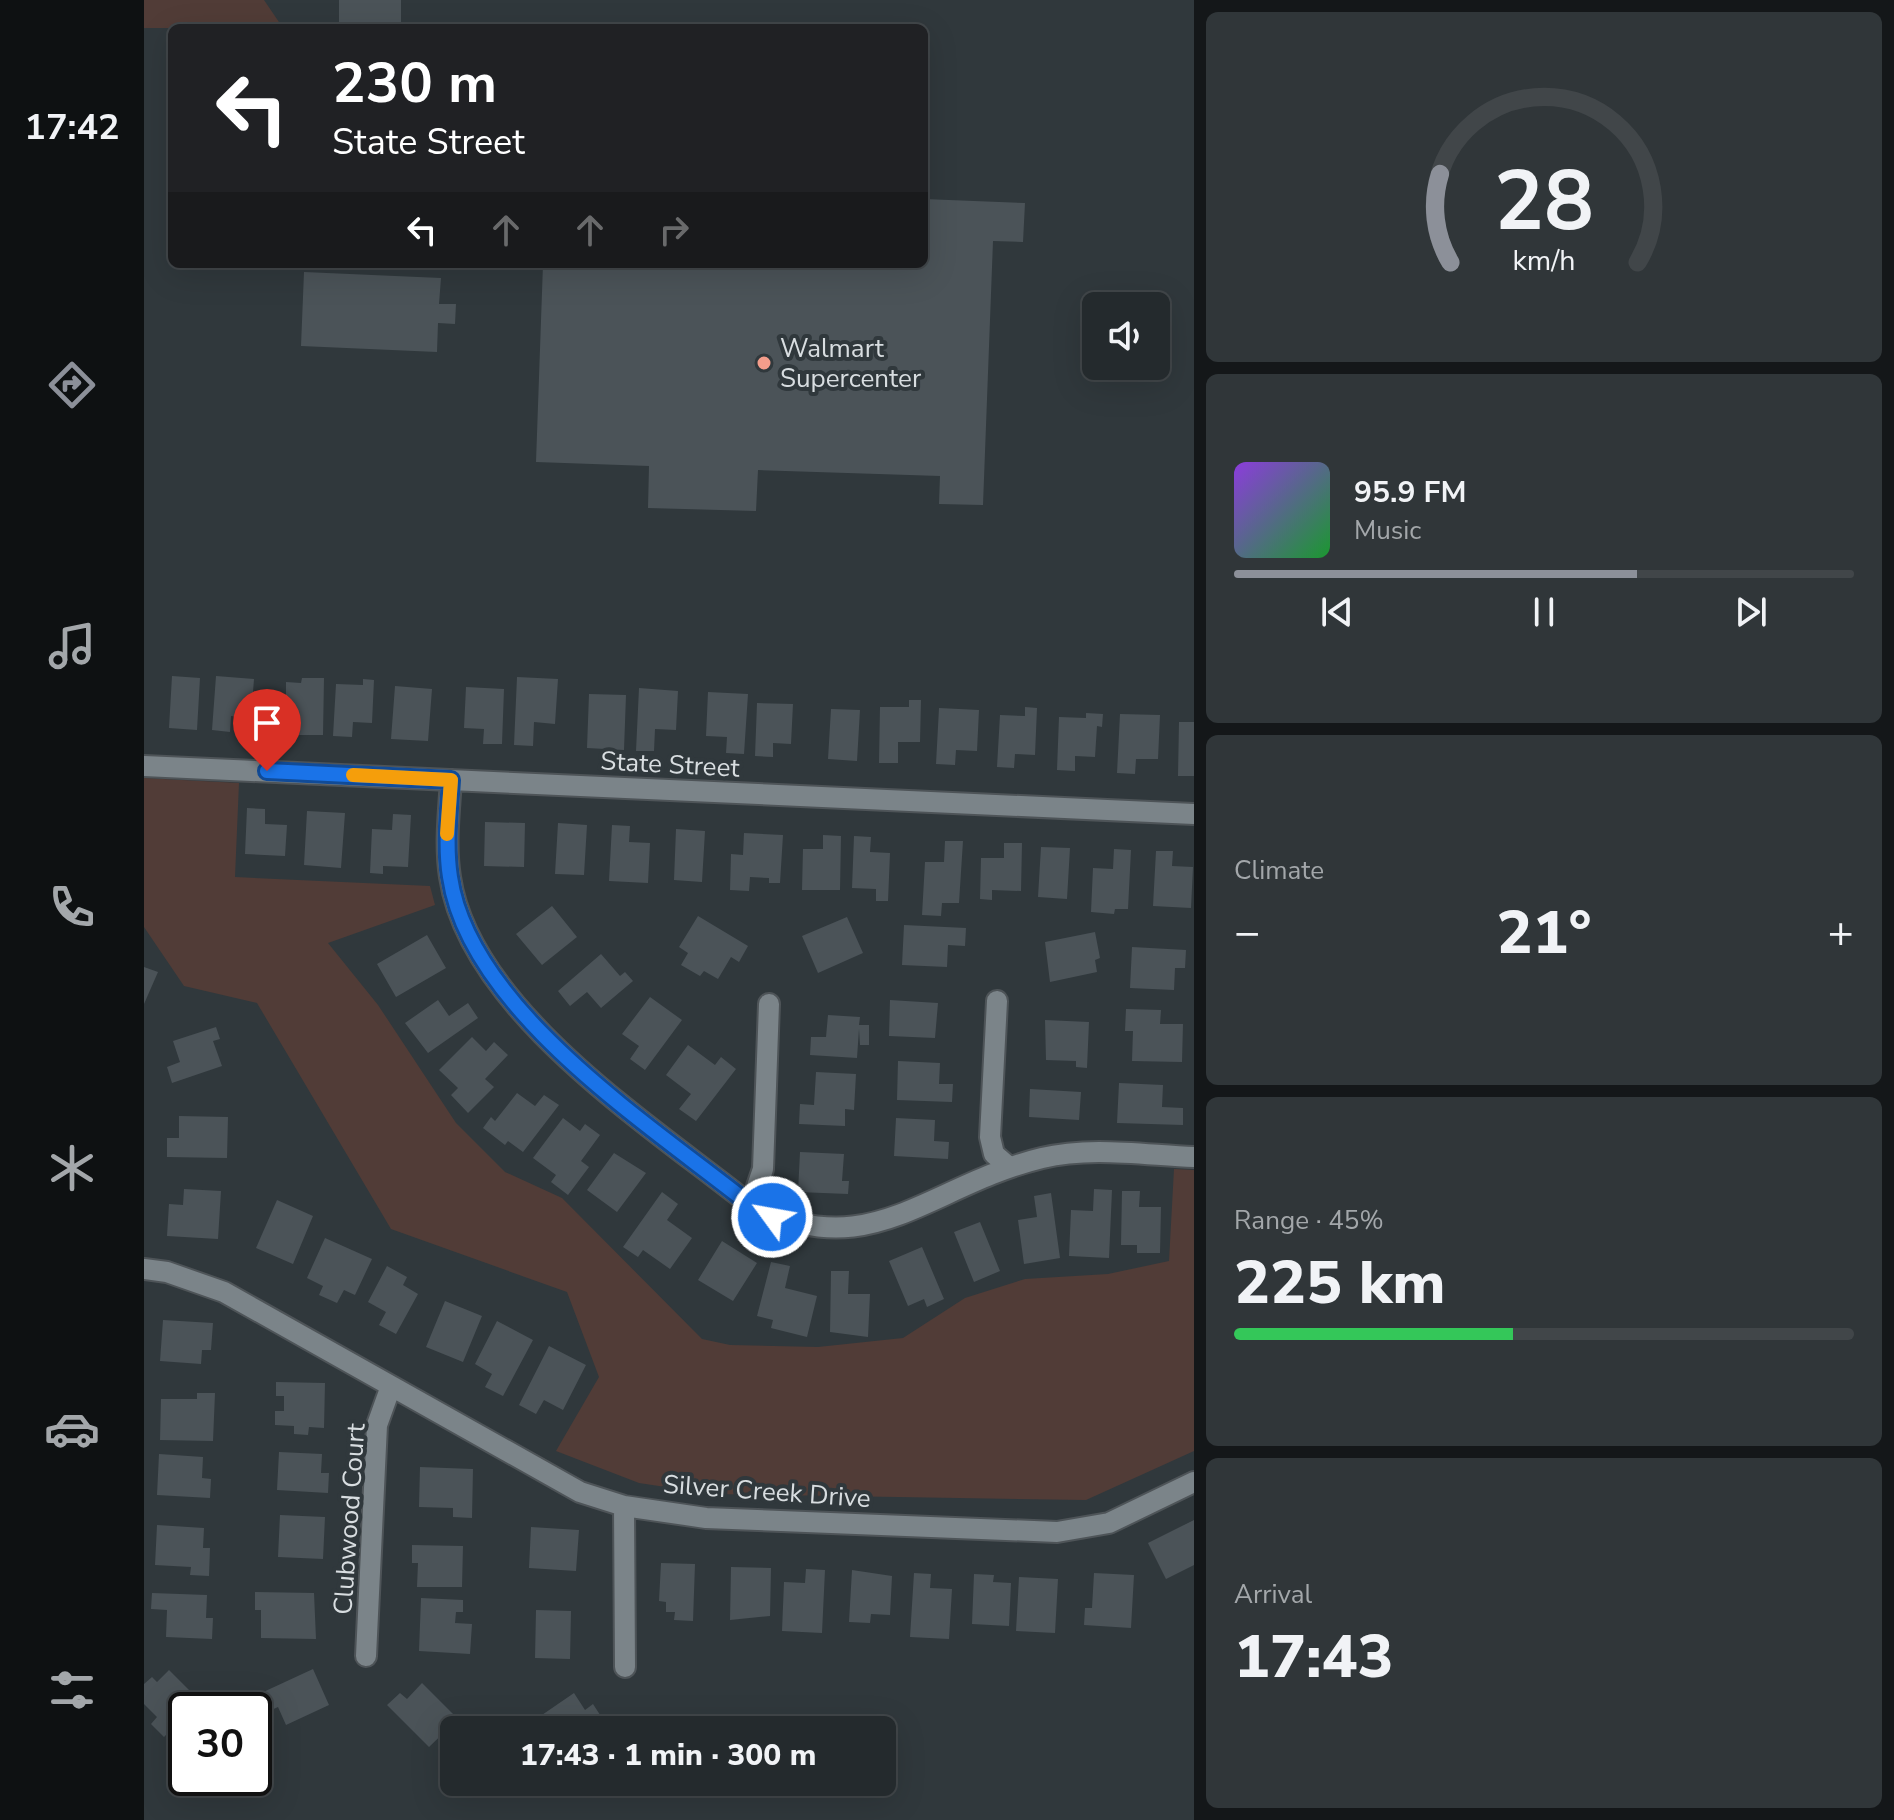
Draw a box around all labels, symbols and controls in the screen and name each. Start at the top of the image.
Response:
text: 230 m [332,45,497,122]
icon: left [200,56,304,160]
text: 17:42 [24,103,120,152]
text: State Street [332,118,525,167]
text: 28 [1494,144,1594,257]
icon: left [400,208,444,252]
icon: ahead [484,208,528,252]
icon: ahead [568,208,612,252]
icon: right [652,208,696,252]
text: km/h [1513,241,1575,280]
map controls [1082,292,1170,380]
button: sound [1082,292,1170,380]
place label: Walmart Supercenter [780,331,922,396]
marker: Walmart Supercenter [755,354,773,372]
icon: directions [44,357,100,413]
text: 95.9 FM [1354,472,1466,513]
text: Music [1354,513,1421,548]
icon: previous [1315,590,1359,634]
icon: pause [1522,590,1566,634]
icon: next [1729,590,1773,634]
icon: music [44,618,100,674]
pin [233,689,301,771]
icon: arrive [245,701,289,745]
street label: State Street [600,743,741,786]
text: Climate [1234,853,1324,888]
icon: phone [44,879,100,935]
text: 21° [1496,892,1592,974]
text: − [1234,903,1260,963]
text: + [1828,903,1854,963]
icon: climate [44,1140,100,1196]
position arrow [730,1175,814,1259]
text: Range · 45% [1234,1203,1384,1238]
text: 225 km [1234,1242,1446,1324]
icon: car [44,1401,100,1457]
street label: Clubwood Court [325,1421,374,1616]
street label: Silver Creek Drive [662,1467,872,1516]
text: Arrival [1234,1577,1312,1612]
text: 17:43 [1234,1616,1394,1698]
icon: filters [44,1662,100,1718]
speed limit sign: 30 [168,1692,272,1796]
text: 17:43 · 1 min · 300 m [520,1735,816,1776]

